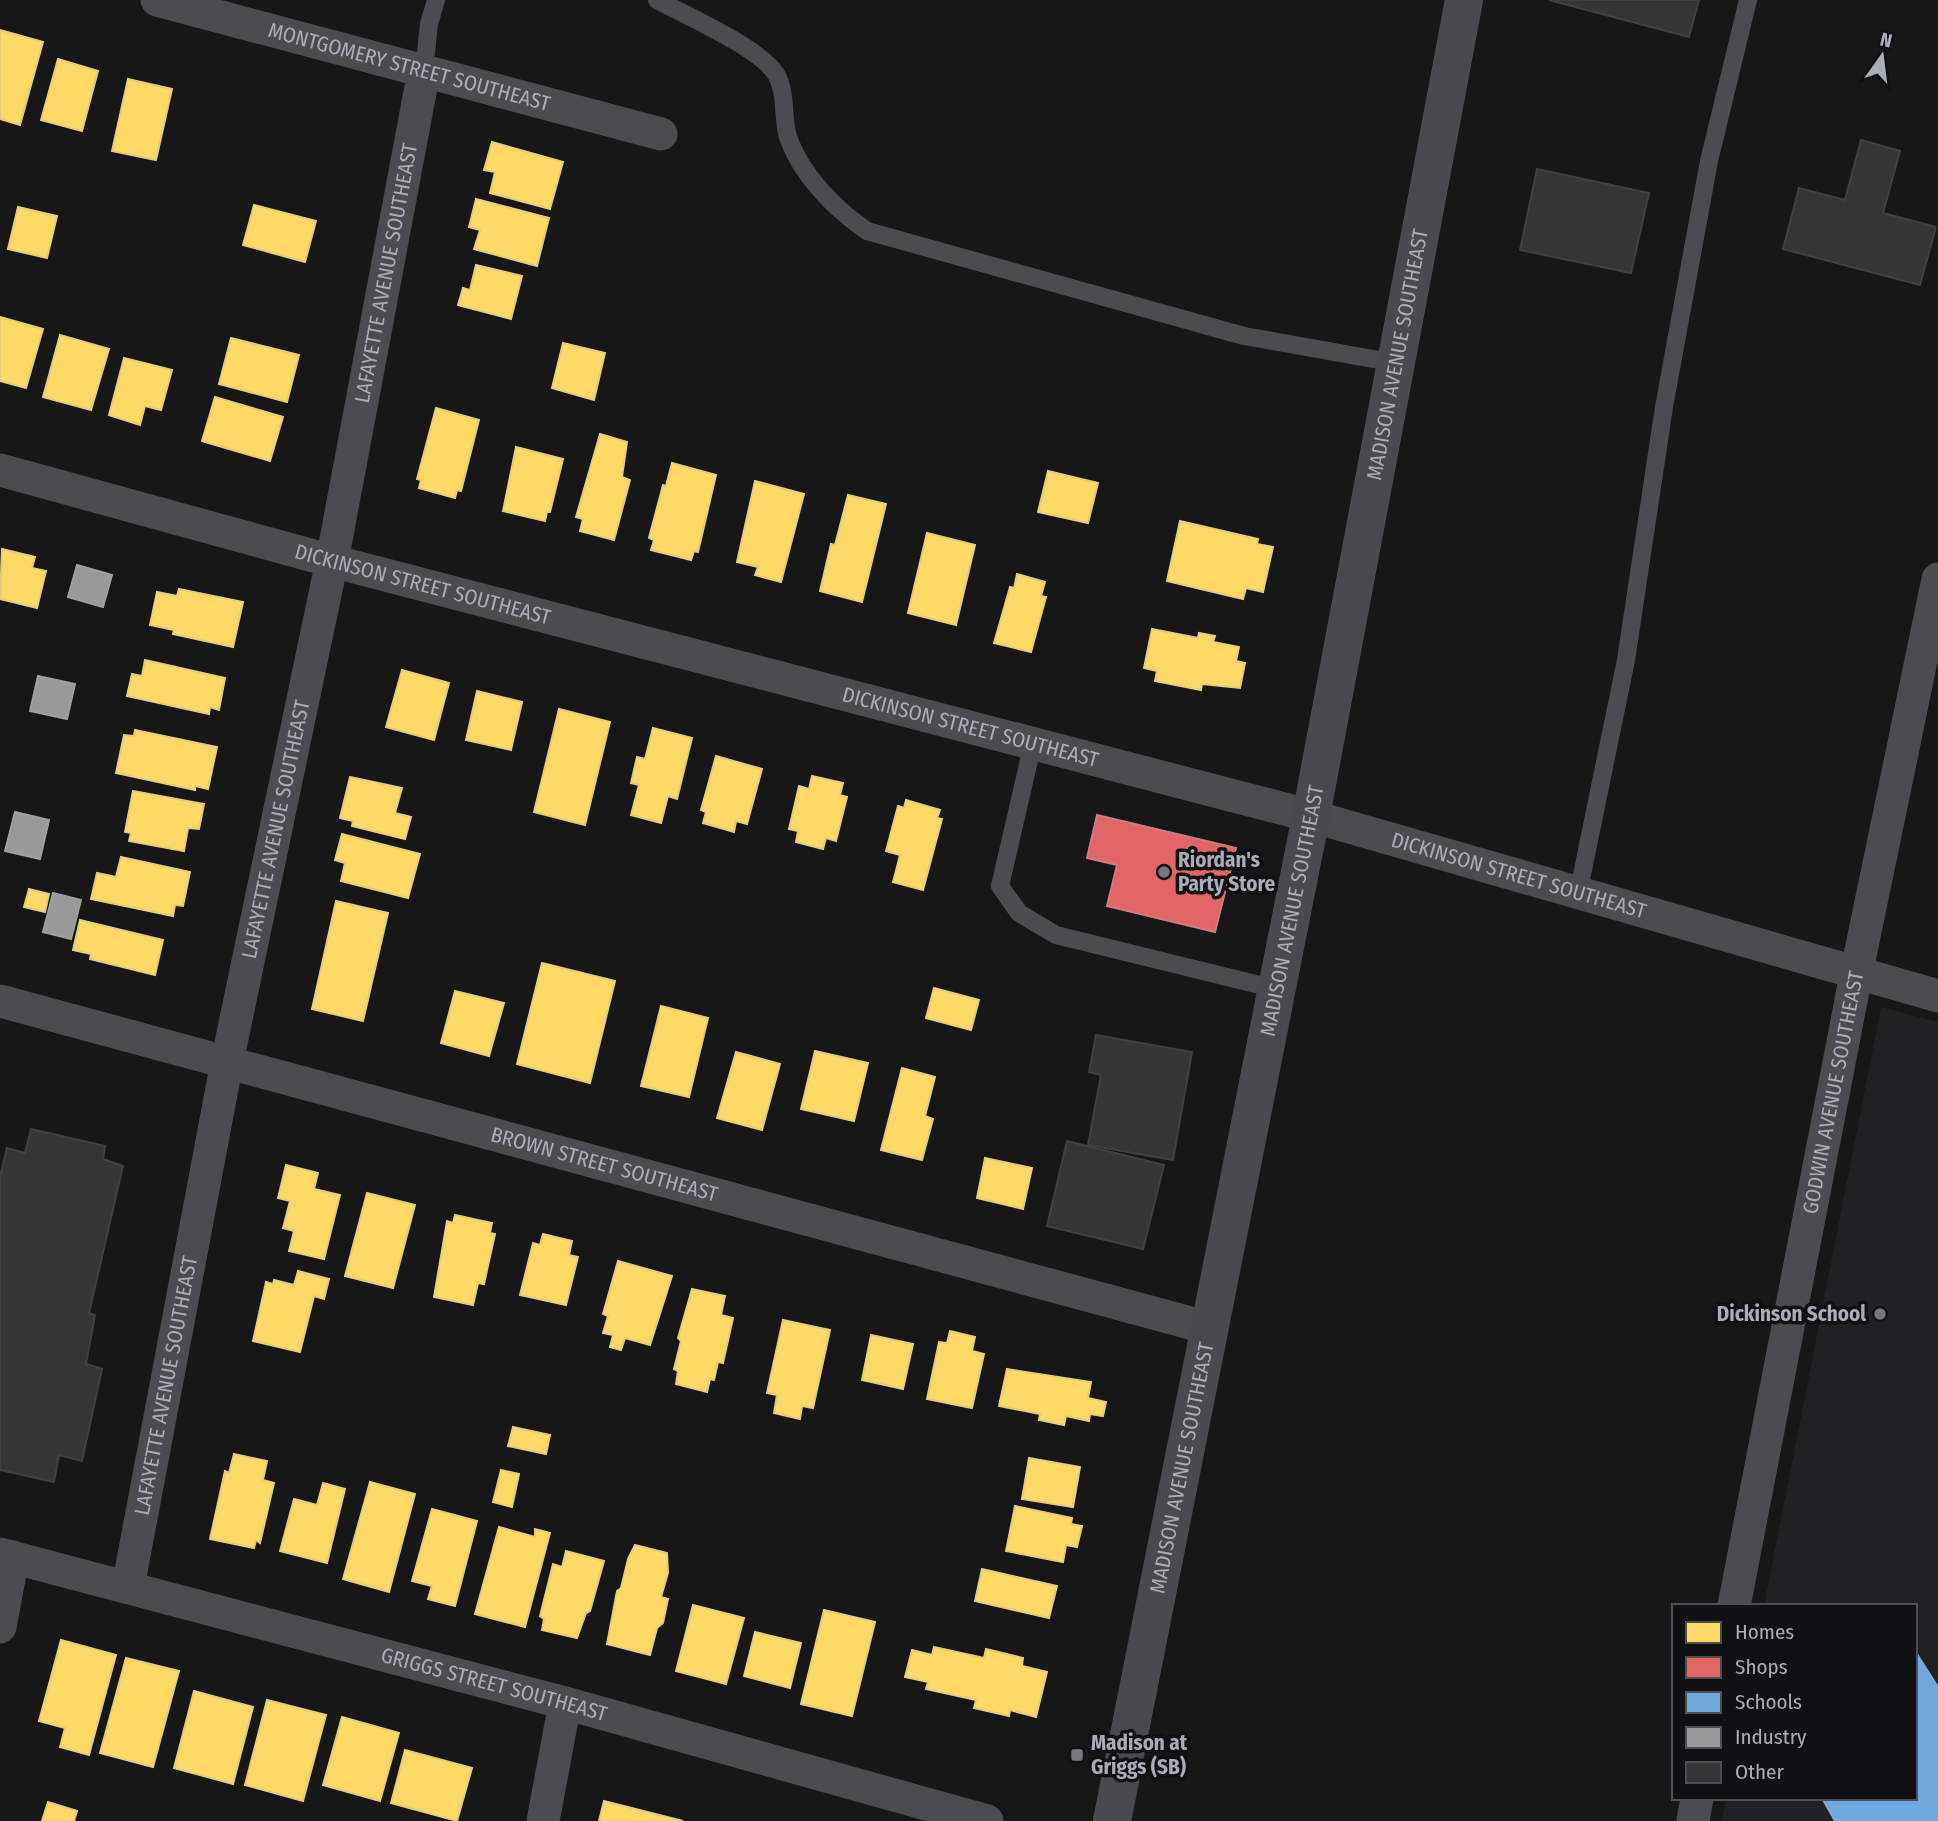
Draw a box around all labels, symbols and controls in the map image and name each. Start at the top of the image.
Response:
street label: MONTGOMERY STREET SOUTHEAST [266,17,553,117]
north arrow [1847,21,1917,91]
text: N [1878,27,1894,53]
street label: LAFAYETTE AVENUE SOUTHEAST [349,141,423,405]
street label: MADISON AVENUE SOUTHEAST [1361,226,1434,482]
street label: DICKINSON STREET SOUTHEAST [292,538,554,631]
street label: DICKINSON STREET SOUTHEAST [840,681,1102,773]
street label: LAFAYETTE AVENUE SOUTHEAST [236,697,316,961]
street label: MADISON AVENUE SOUTHEAST [1255,783,1330,1038]
street label: DICKINSON STREET SOUTHEAST [1388,827,1649,925]
place label: Riordan's Party Store [1178,847,1275,897]
marker: Riordan's Party Store [1156,864,1172,880]
street label: GODWIN AVENUE SOUTHEAST [1797,969,1870,1216]
street label: BROWN STREET SOUTHEAST [488,1121,721,1208]
street label: LAFAYETTE AVENUE SOUTHEAST [129,1253,203,1517]
place label: Dickinson School [1717,1301,1866,1327]
marker: Dickinson School [1872,1306,1888,1322]
street label: MADISON AVENUE SOUTHEAST [1144,1340,1220,1596]
legend [1672,1604,1917,1800]
text: Homes [1735,1619,1794,1645]
street label: GRIGGS STREET SOUTHEAST [378,1642,610,1727]
text: Shops [1735,1654,1788,1680]
text: Schools [1735,1689,1802,1715]
text: Industry [1735,1724,1807,1750]
place label: Madison at Griggs (SB) [1091,1730,1188,1780]
marker: Madison at Griggs (SB) [1069,1747,1085,1763]
text: Other [1735,1759,1784,1785]

